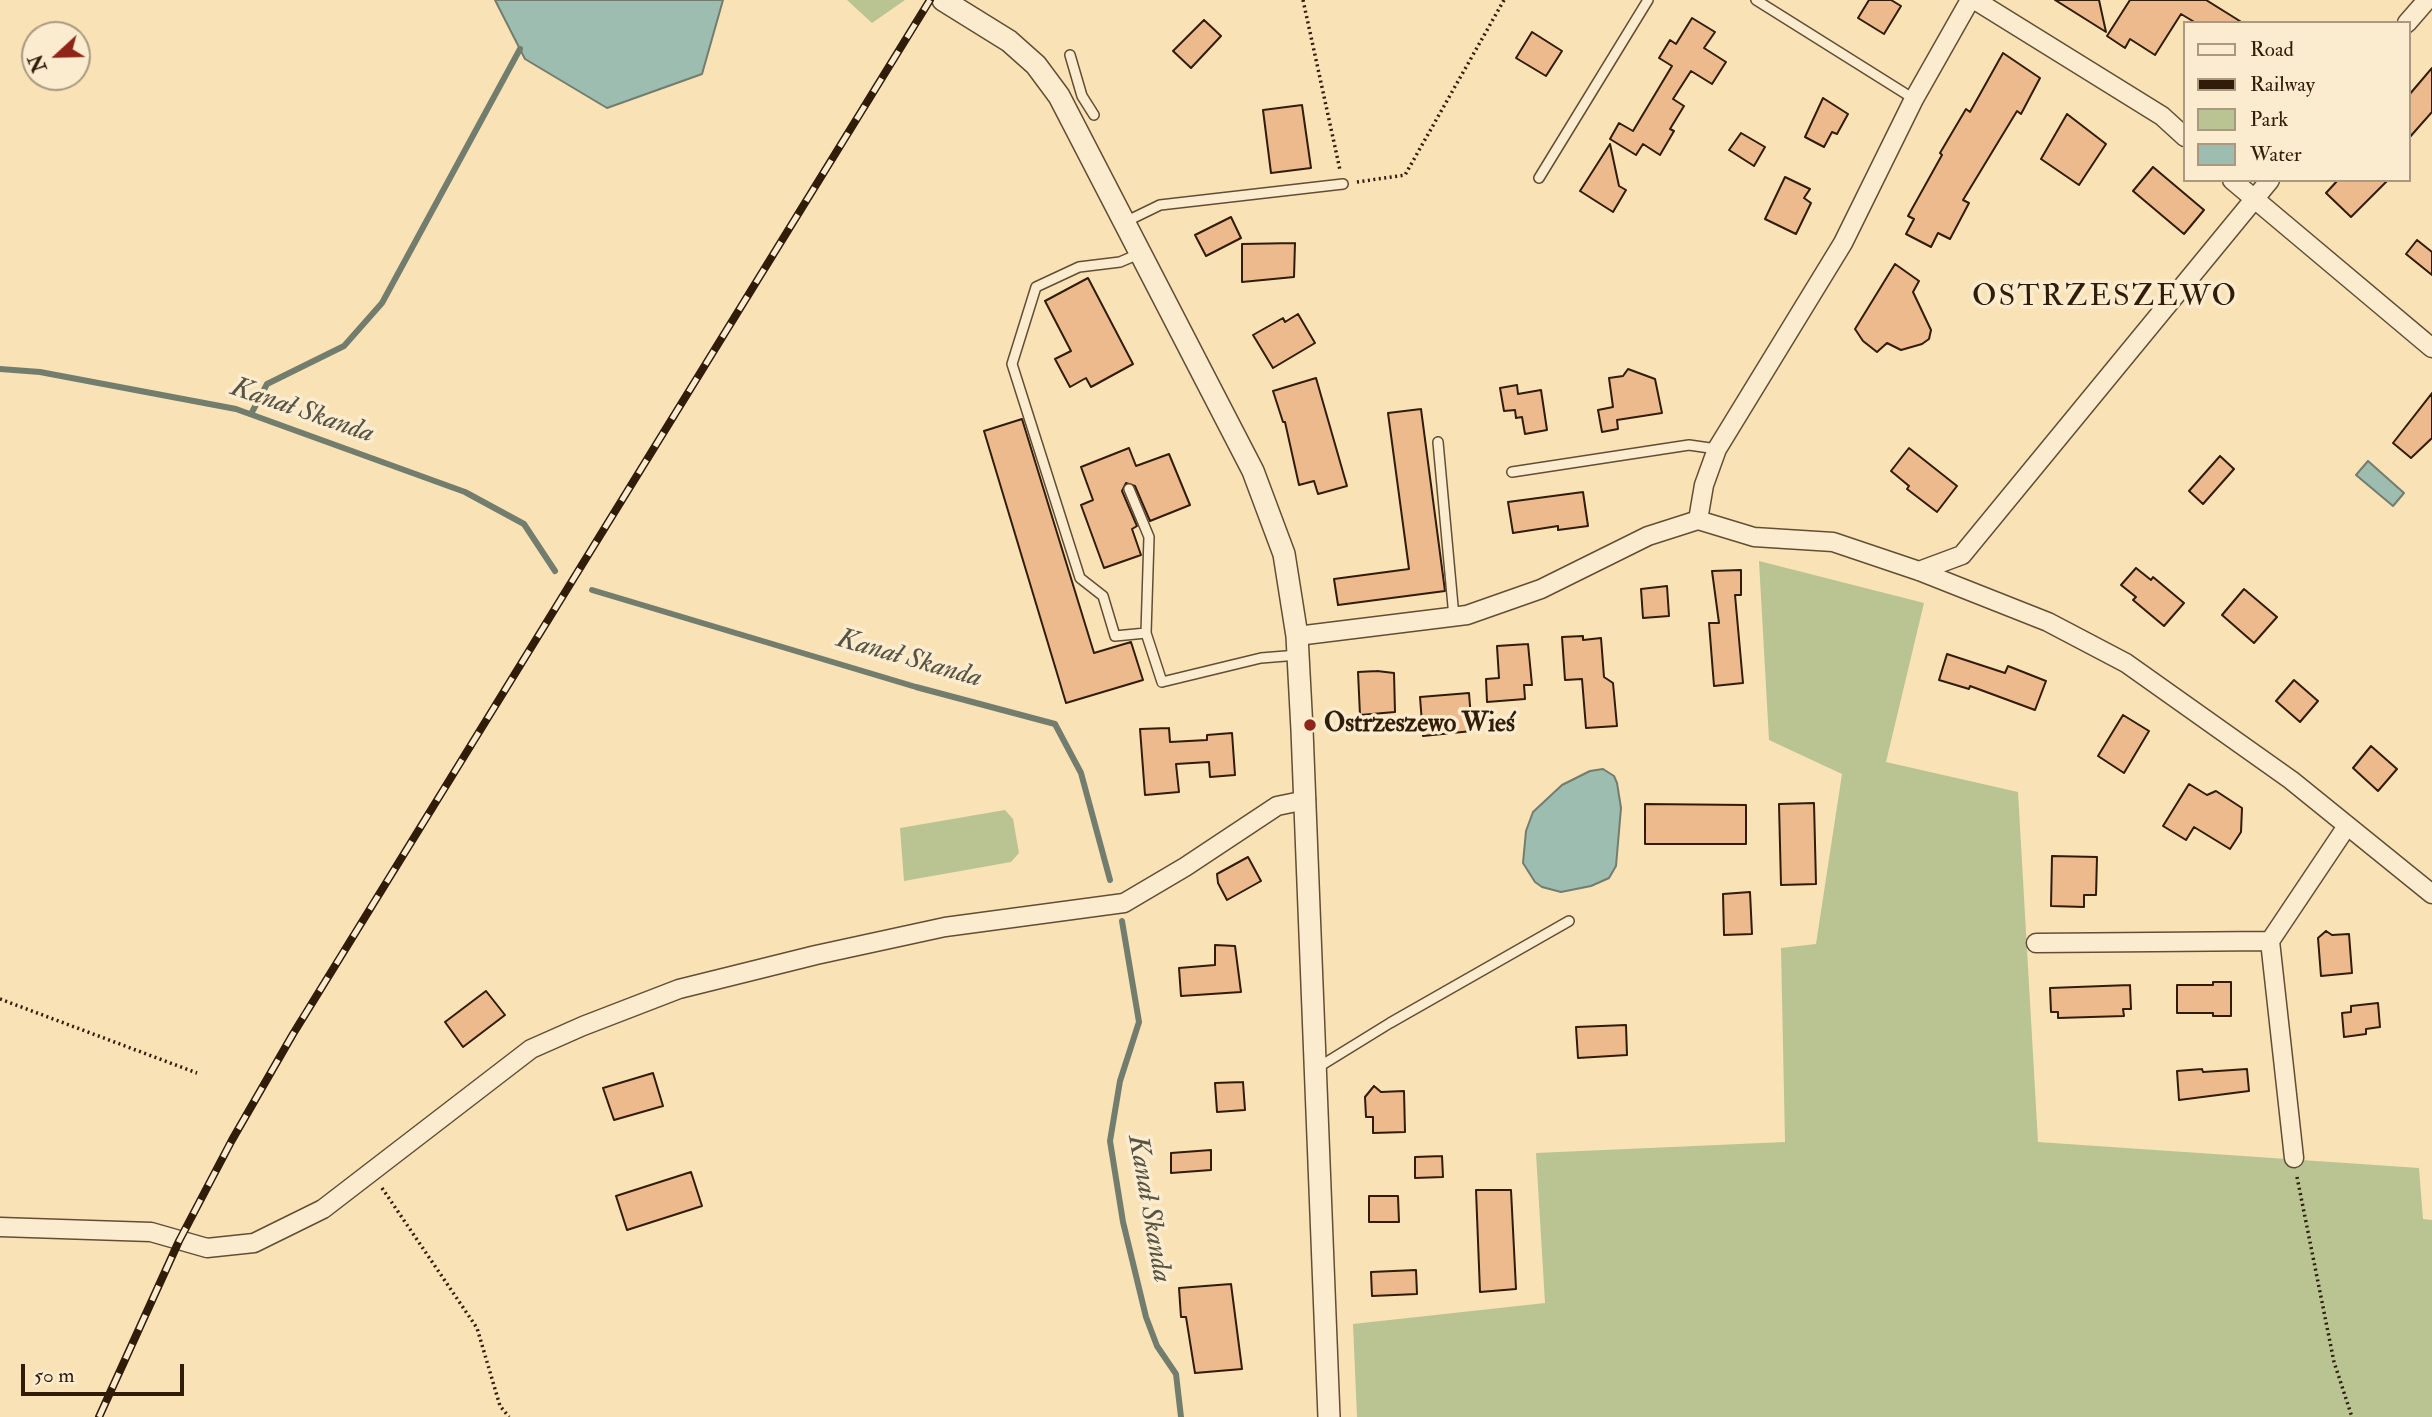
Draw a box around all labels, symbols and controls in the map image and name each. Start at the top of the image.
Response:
north arrow [21,21,91,91]
legend [2184,21,2411,182]
text: Road [2250,36,2294,63]
text: N [24,51,53,76]
text: Railway [2250,71,2315,98]
text: Park [2250,106,2288,133]
text: Water [2250,141,2302,168]
district label: OSTRZESZEWO [1973,281,2237,317]
water label: Kanał Skanda [226,372,378,452]
water label: Kanał Skanda [833,623,985,697]
place label: Ostrzeszewo Wieś [1324,709,1515,741]
marker: Ostrzeszewo Wieś [1302,717,1318,733]
water label: Kanał Skanda [1118,1133,1178,1285]
scale bar [24,1350,187,1394]
text: 50 m [34,1362,75,1389]

